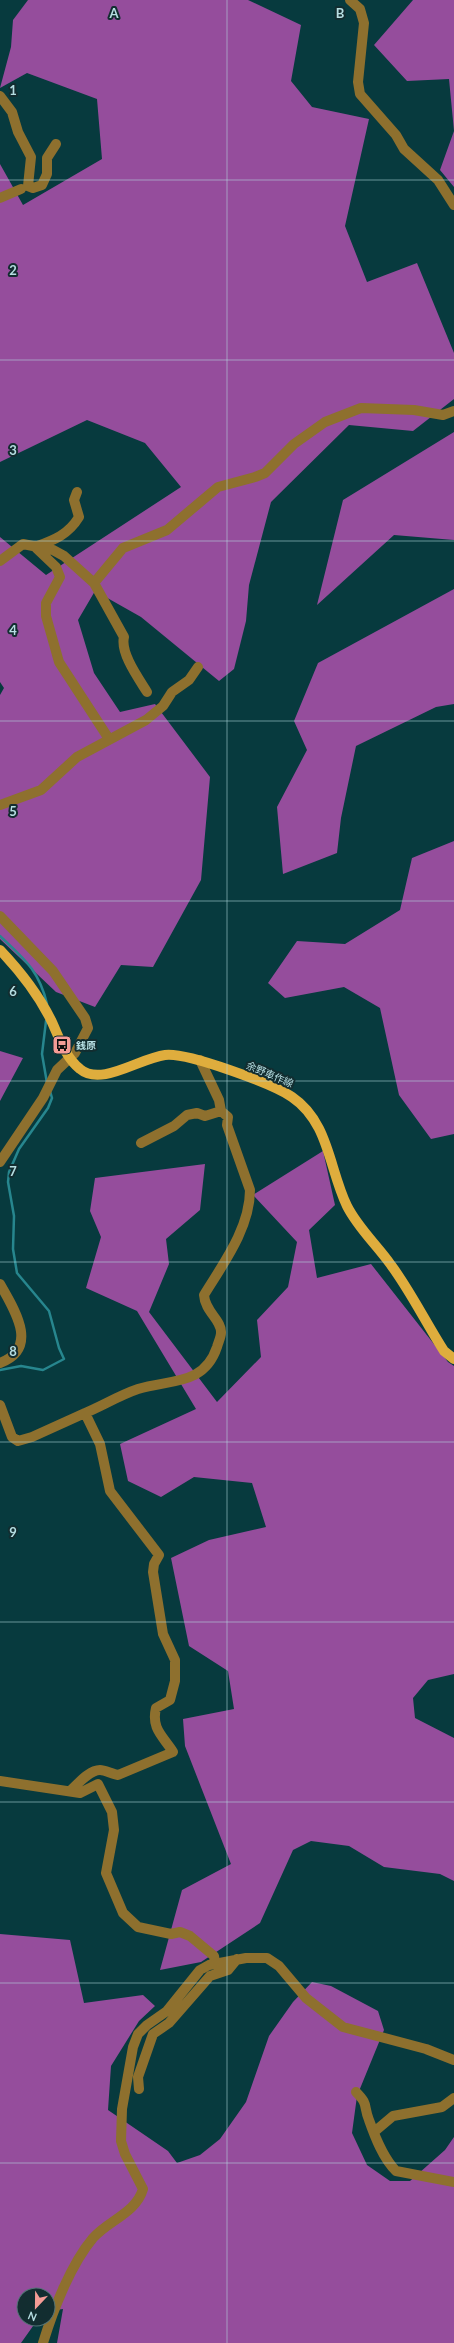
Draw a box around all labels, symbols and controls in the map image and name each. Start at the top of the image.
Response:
text: A [108,5,119,21]
text: B [336,5,345,21]
text: 1 [9,82,17,98]
text: 2 [9,262,17,278]
text: 3 [9,442,17,458]
text: 4 [9,622,17,638]
text: 5 [9,803,17,819]
text: 6 [9,983,17,999]
bus stop icon: 銭原 [51,1034,73,1056]
place label: 銭原 [76,1039,96,1051]
street label: 余野車作線 [245,1059,295,1089]
text: 7 [9,1163,17,1179]
text: 8 [9,1343,17,1359]
text: 9 [9,1524,17,1540]
north arrow [16,2287,56,2327]
text: N [26,2309,38,2324]

